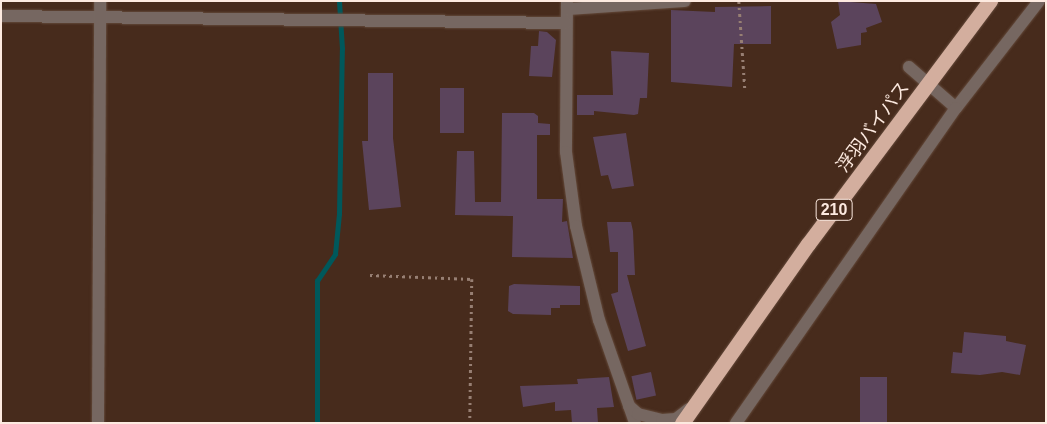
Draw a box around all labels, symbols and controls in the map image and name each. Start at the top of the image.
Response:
street label: 浮羽バイパス [832,77,914,177]
road number: 210 [815,196,853,224]

